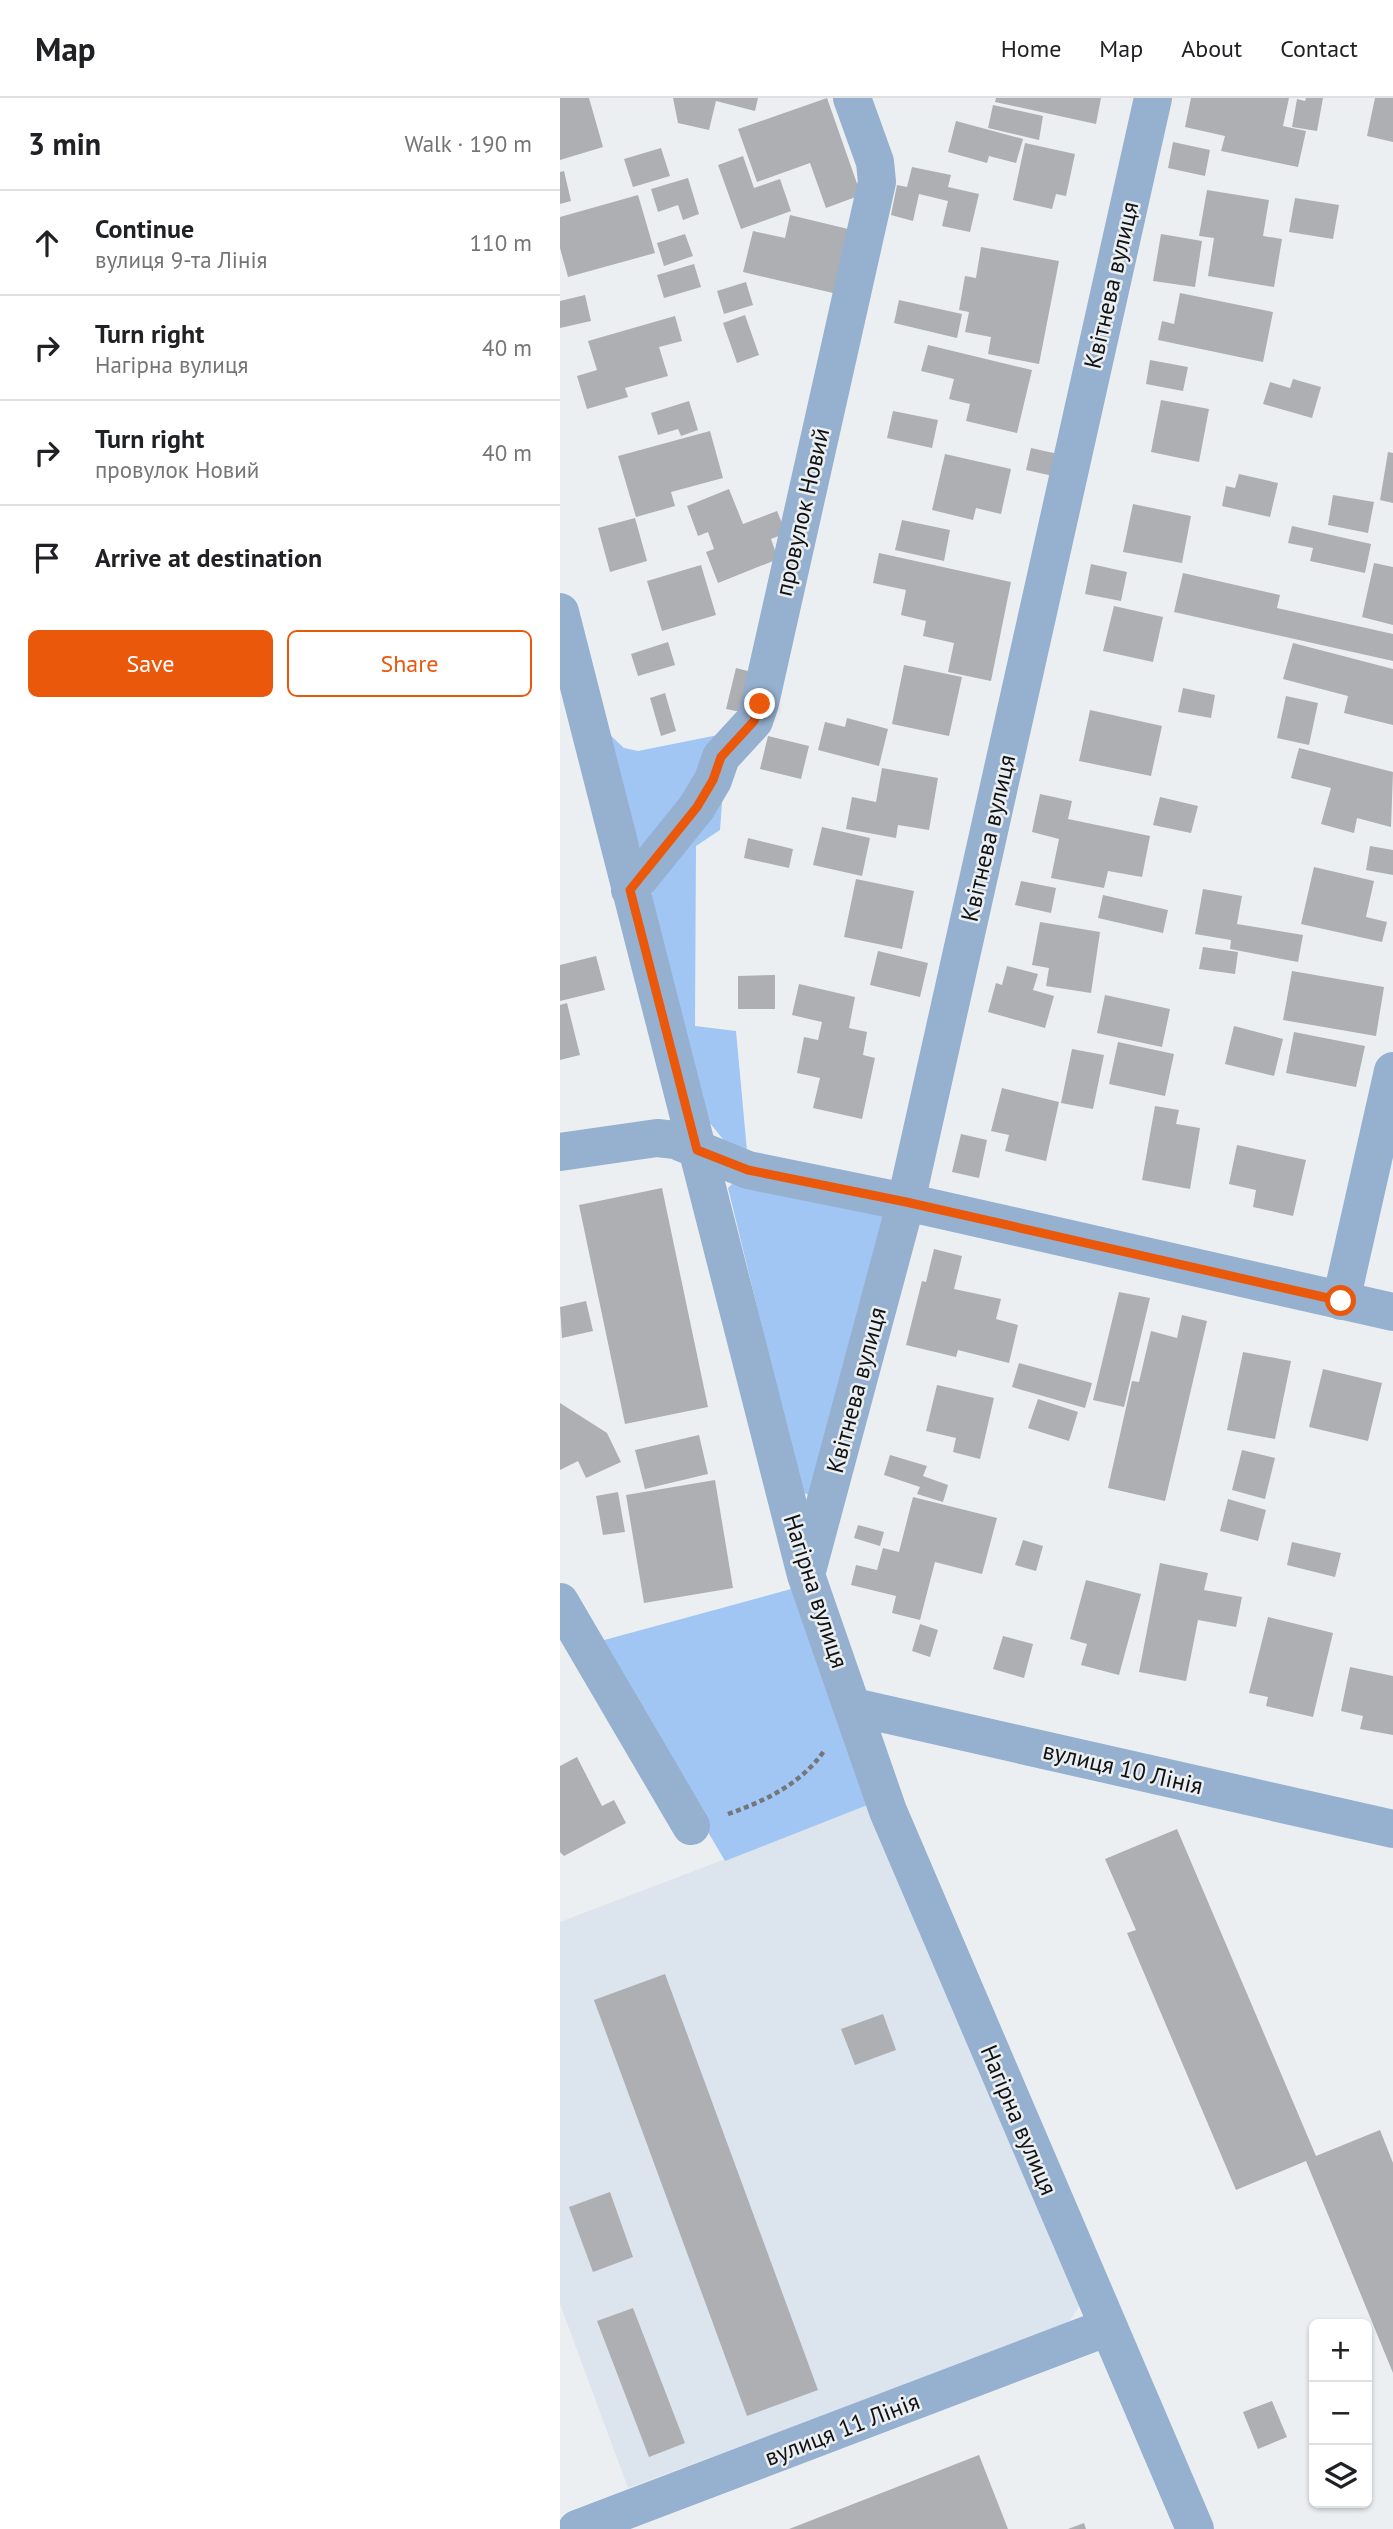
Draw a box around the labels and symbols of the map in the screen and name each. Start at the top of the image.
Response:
street label: Квітнева вулиця [1077,198,1145,372]
street label: провулок Новий [768,425,836,599]
route end [744,688,775,719]
street label: Квітнева вулиця [954,751,1022,925]
route start [1325,1285,1356,1316]
street label: Квітнева вулиця [819,1304,893,1476]
street label: Нагірна вулиця [777,1510,855,1672]
street label: вулиця 10 Лінія [1040,1735,1206,1801]
street label: Нагірна вулиця [973,2040,1065,2200]
street label: вулиця 11 Лінія [760,2385,924,2473]

